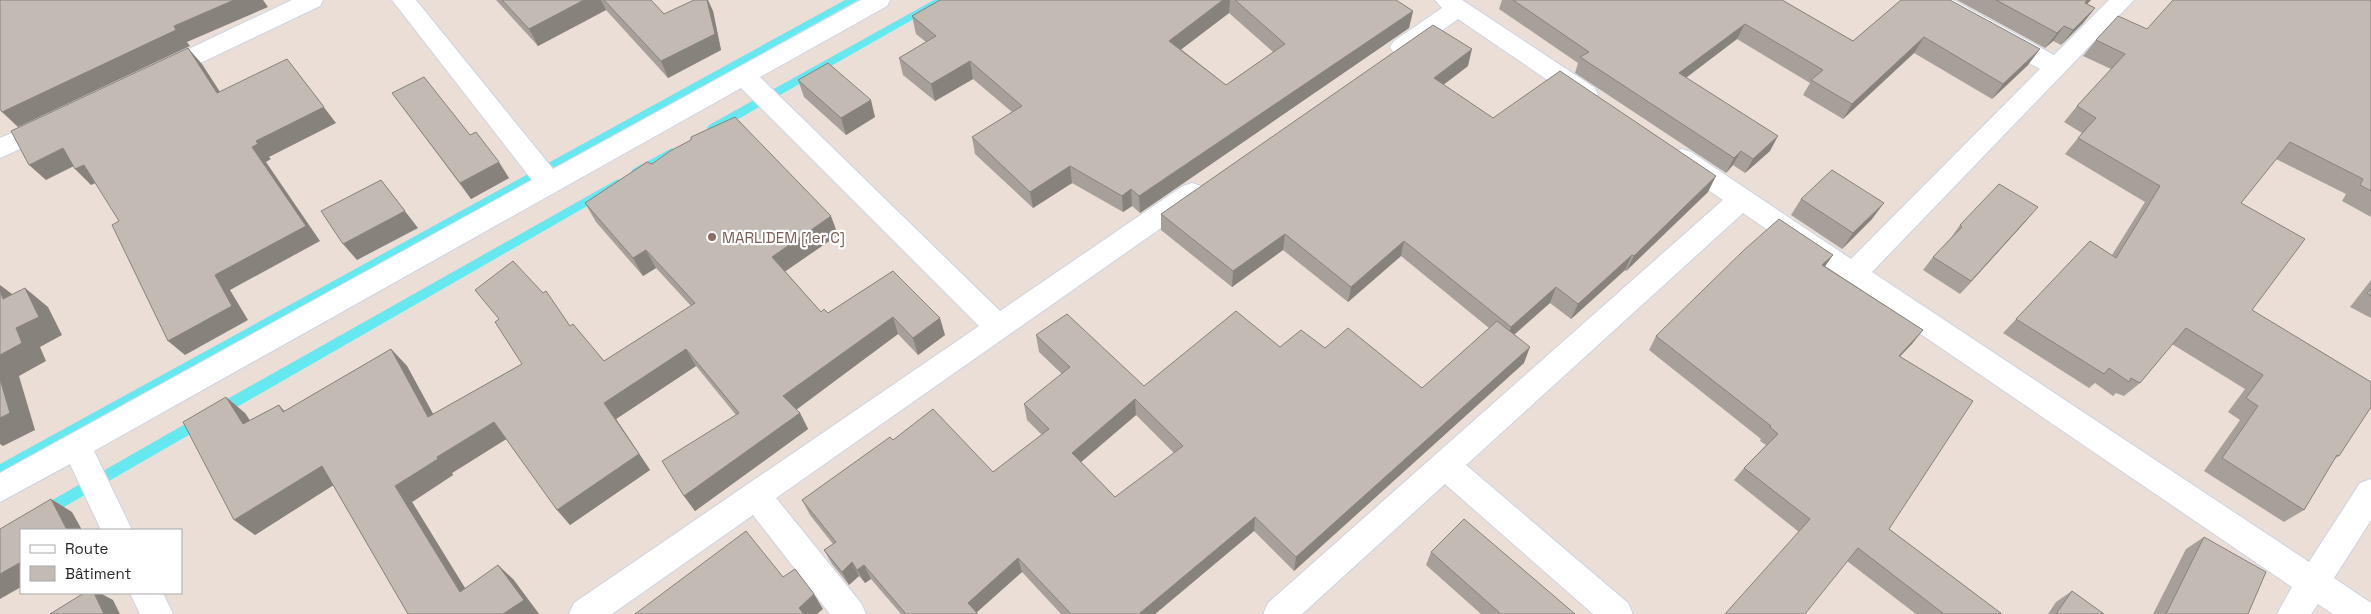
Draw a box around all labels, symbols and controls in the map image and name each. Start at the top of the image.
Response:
place label: MARLIDEM [1er C] [722,228,845,248]
marker: MARLIDEM [1er C] [706,231,718,243]
legend [20,529,182,594]
text: Route [65,539,109,558]
text: Bâtiment [65,564,131,583]

